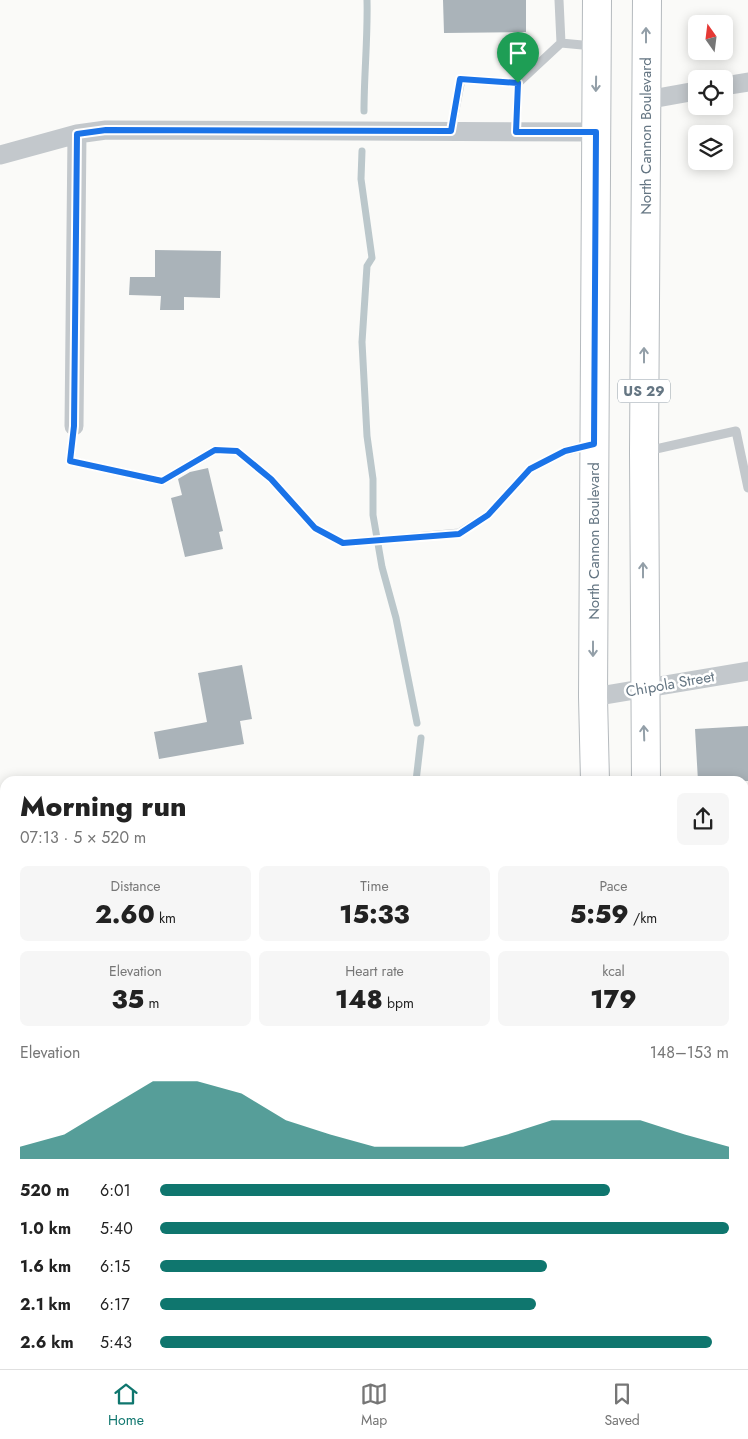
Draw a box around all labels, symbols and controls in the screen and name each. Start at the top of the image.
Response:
north arrow [688,15,732,60]
map controls [688,15,733,170]
one-way arrow [641,27,651,44]
pin [497,32,539,83]
icon: arrive [504,39,532,67]
street label: North Cannon Boulevard [635,57,657,215]
button: locate [688,70,733,115]
one-way arrow [591,75,601,91]
button: layers [688,125,733,170]
one-way arrow [639,347,649,364]
road number: US 29 [618,380,670,402]
street label: North Cannon Boulevard [583,462,605,620]
one-way arrow [638,562,648,578]
one-way arrow [588,640,598,656]
street label: Chipola Street [624,665,716,703]
one-way arrow [639,725,649,741]
text: Morning run [20,786,186,827]
button: share [677,793,729,845]
text: 07:13 · 5 × 520 m [20,826,146,849]
text: Distance [110,876,161,896]
text: Time [360,876,389,896]
text: Pace [600,876,627,896]
text: 2.60 [95,896,155,932]
text: 15:33 [339,896,410,932]
text: 5:59 [570,896,629,932]
text: km [155,908,176,928]
text: /km [629,908,657,928]
text: Elevation [109,961,162,981]
text: Heart rate [345,961,404,981]
text: kcal [602,961,625,981]
text: 35 [112,981,144,1017]
text: 148 [335,981,383,1017]
text: 179 [590,981,637,1017]
text: m [144,993,159,1013]
text: bpm [383,993,414,1013]
text: Elevation [20,1041,80,1064]
text: 148–153 m [650,1041,729,1064]
text: 520 m [20,1179,69,1202]
text: 6:01 [100,1179,131,1202]
text: 1.0 km [20,1217,71,1240]
text: 5:40 [100,1217,133,1240]
text: 1.6 km [20,1255,71,1278]
text: 6:15 [100,1255,130,1278]
text: 2.1 km [20,1293,71,1316]
text: 6:17 [100,1293,130,1316]
text: 2.6 km [20,1331,74,1354]
text: 5:43 [100,1331,132,1354]
tab: Home [108,1380,144,1430]
tab: Map [360,1380,388,1430]
tab: Saved [604,1380,640,1430]

